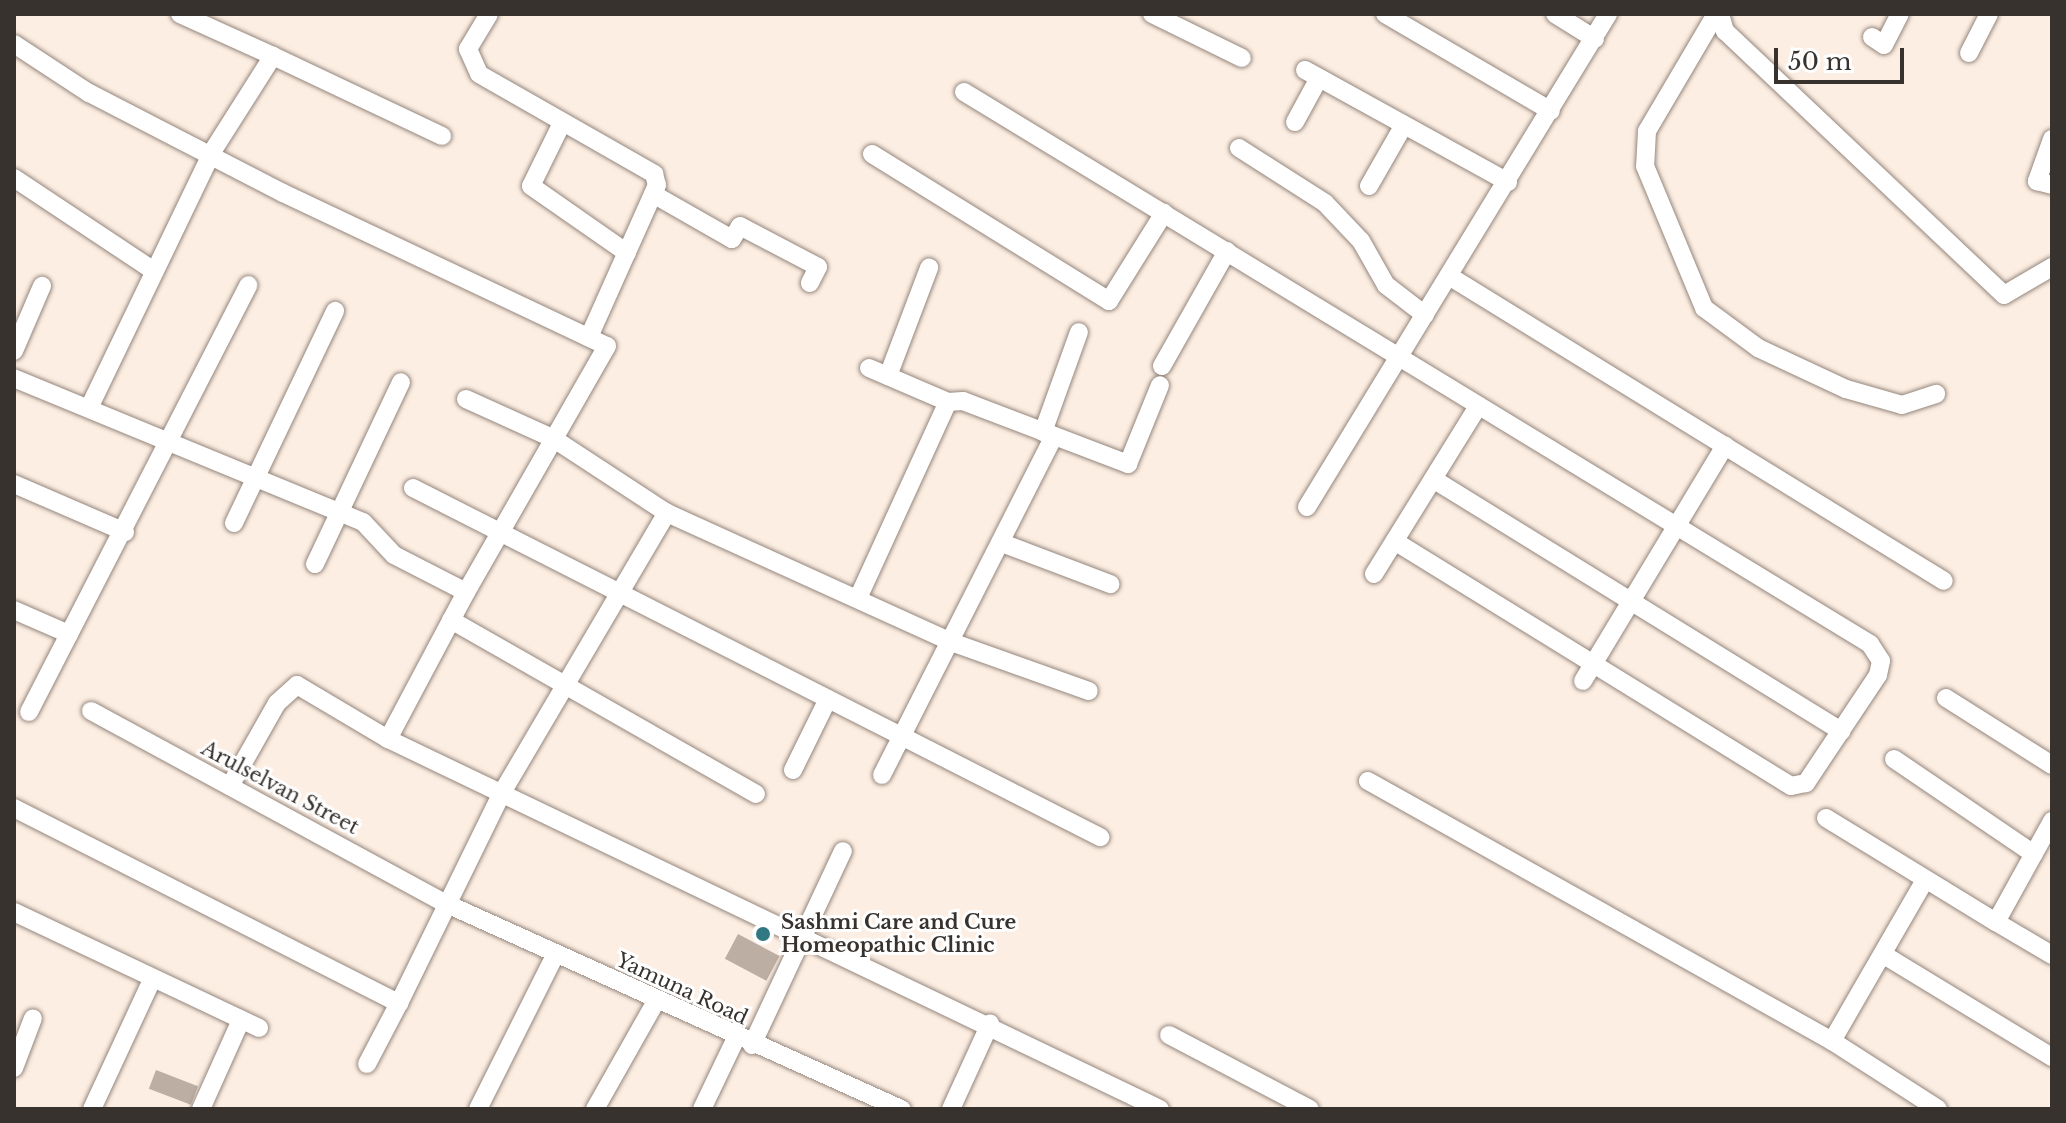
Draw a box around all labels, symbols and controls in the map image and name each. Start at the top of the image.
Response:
scale bar [1778,32,1908,82]
text: 50 m [1788,47,1851,76]
street label: Arulselvan Street [197,736,363,840]
place label: Sashmi Care and Cure Homeopathic Clinic [781,910,1016,957]
marker: Sashmi Care and Cure Homeopathic Clinic [752,923,774,945]
street label: Yamuna Road [612,948,752,1030]

